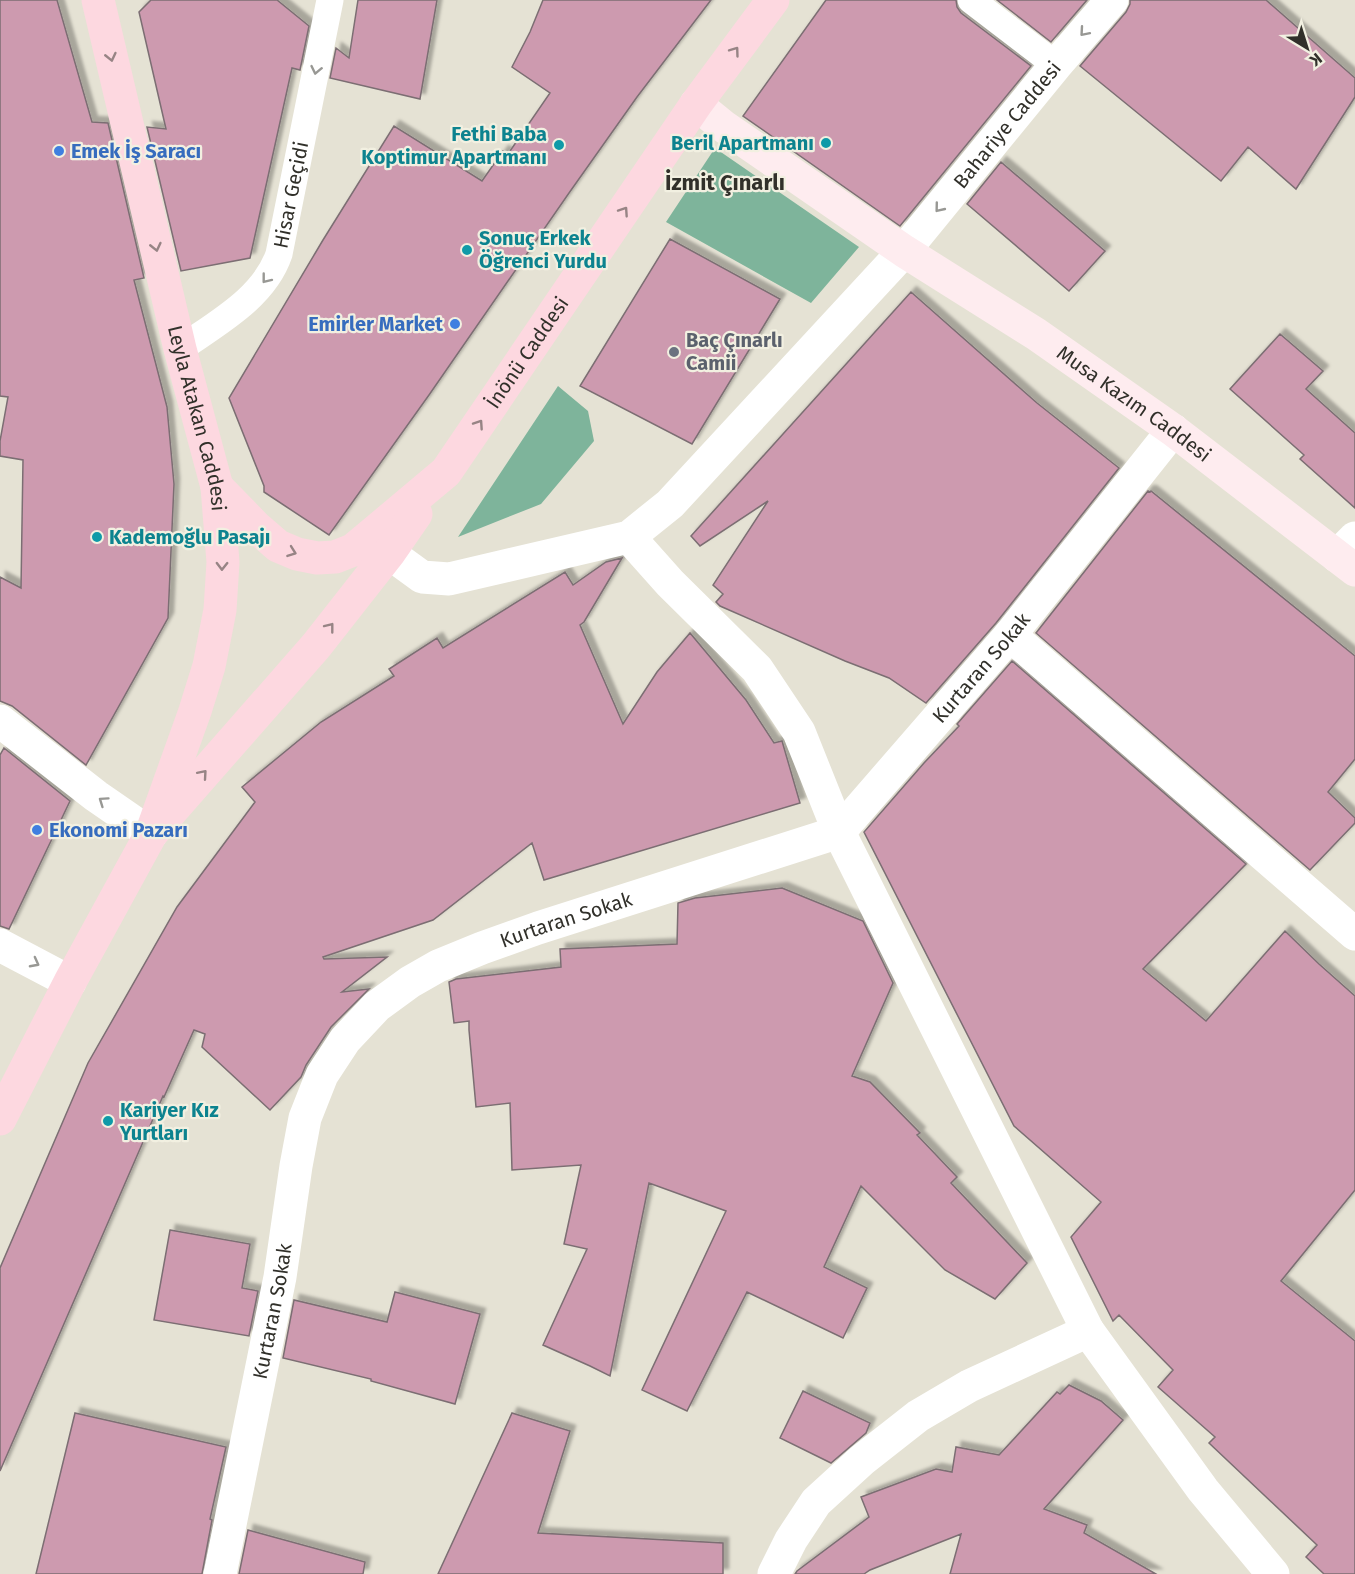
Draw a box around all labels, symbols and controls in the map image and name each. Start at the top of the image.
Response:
north arrow [1277,18,1337,78]
one-way arrow [1080,25,1091,36]
one-way arrow [728,46,739,57]
text: K [1305,49,1326,71]
one-way arrow [104,52,117,62]
street label: Bahariye Caddesi [948,56,1066,193]
one-way arrow [310,64,323,74]
place label: Fethi Baba Koptimur Apartmanı [361,122,547,169]
place label: Beril Apartmanı [671,131,814,155]
marker: Beril Apartmanı [819,136,833,150]
marker: Fethi Baba Koptimur Apartmanı [552,138,566,152]
place label: Emek İş Saracı [71,139,201,163]
street label: Hisar Geçidi [268,139,313,251]
marker: Emek İş Saracı [52,144,66,158]
district label: İzmit Çınarlı [665,169,785,196]
one-way arrow [935,201,946,212]
one-way arrow [617,206,628,217]
place label: Sonuç Erkek Öğrenci Yurdu [479,226,607,273]
one-way arrow [149,241,162,251]
marker: Sonuç Erkek Öğrenci Yurdu [460,243,474,257]
one-way arrow [263,272,274,283]
street label: İnönü Caddesi [481,292,573,413]
place label: Emirler Market [308,312,443,336]
marker: Emirler Market [448,317,462,331]
street label: Leyla Atakan Caddesi [163,323,231,512]
place label: Baç Çınarlı Camii [686,328,783,375]
street label: Musa Kazım Caddesi [1052,341,1216,467]
marker: Baç Çınarlı Camii [667,345,681,359]
one-way arrow [472,420,483,431]
place label: Kademoğlu Pasajı [109,525,270,549]
marker: Kademoğlu Pasajı [90,530,104,544]
one-way arrow [286,544,297,557]
one-way arrow [216,562,228,571]
street label: Kurtaran Sokak [927,607,1036,728]
one-way arrow [323,623,334,634]
one-way arrow [196,771,207,781]
one-way arrow [98,797,109,808]
place label: Ekonomi Pazarı [49,818,188,842]
marker: Ekonomi Pazarı [30,823,44,837]
street label: Kurtaran Sokak [497,887,636,953]
one-way arrow [29,956,40,968]
place label: Kariyer Kız Yurtları [119,1098,219,1145]
marker: Kariyer Kız Yurtları [101,1114,115,1128]
street label: Kurtaran Sokak [248,1241,297,1381]

